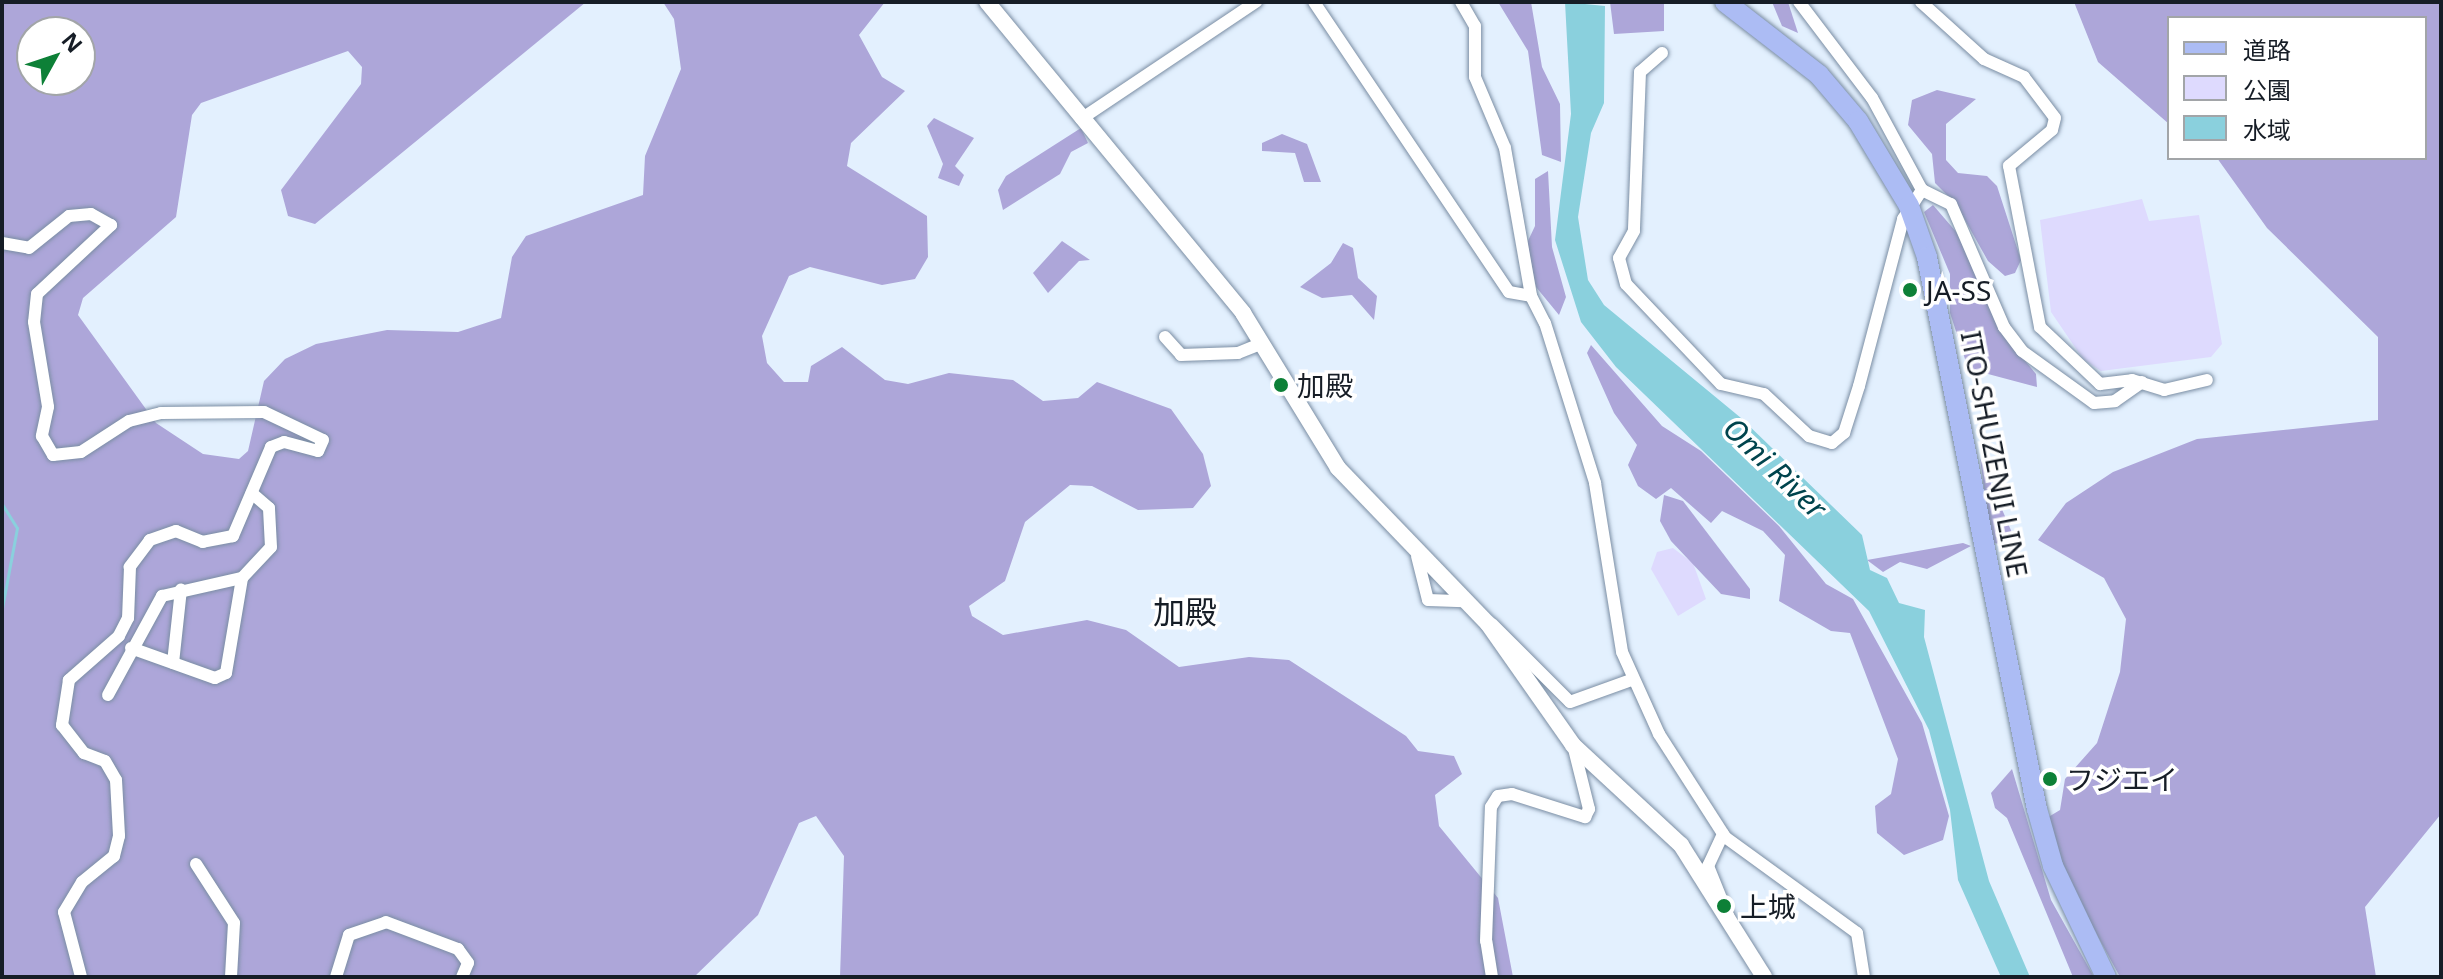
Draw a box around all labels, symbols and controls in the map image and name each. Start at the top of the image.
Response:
north arrow [16,16,96,96]
legend [2167,16,2427,160]
text: N [56,25,90,58]
text: 道路 [2243,33,2291,66]
text: 公園 [2243,73,2291,106]
text: 水域 [2243,113,2291,146]
place label: JA-SS [1926,273,1991,307]
marker: JA-SS [1901,281,1919,299]
street label: ITO-SHUZENJI LINE [1955,328,2035,580]
place label: 加殿 [1297,368,1353,402]
marker: 加殿 [1272,376,1290,394]
water label: Omi River [1716,410,1834,526]
district label: 加殿 [1153,593,1217,631]
place label: フジエイ [2066,762,2178,796]
marker: フジエイ [2041,770,2059,788]
place label: 上城 [1740,889,1796,923]
marker: 上城 [1715,897,1733,915]

